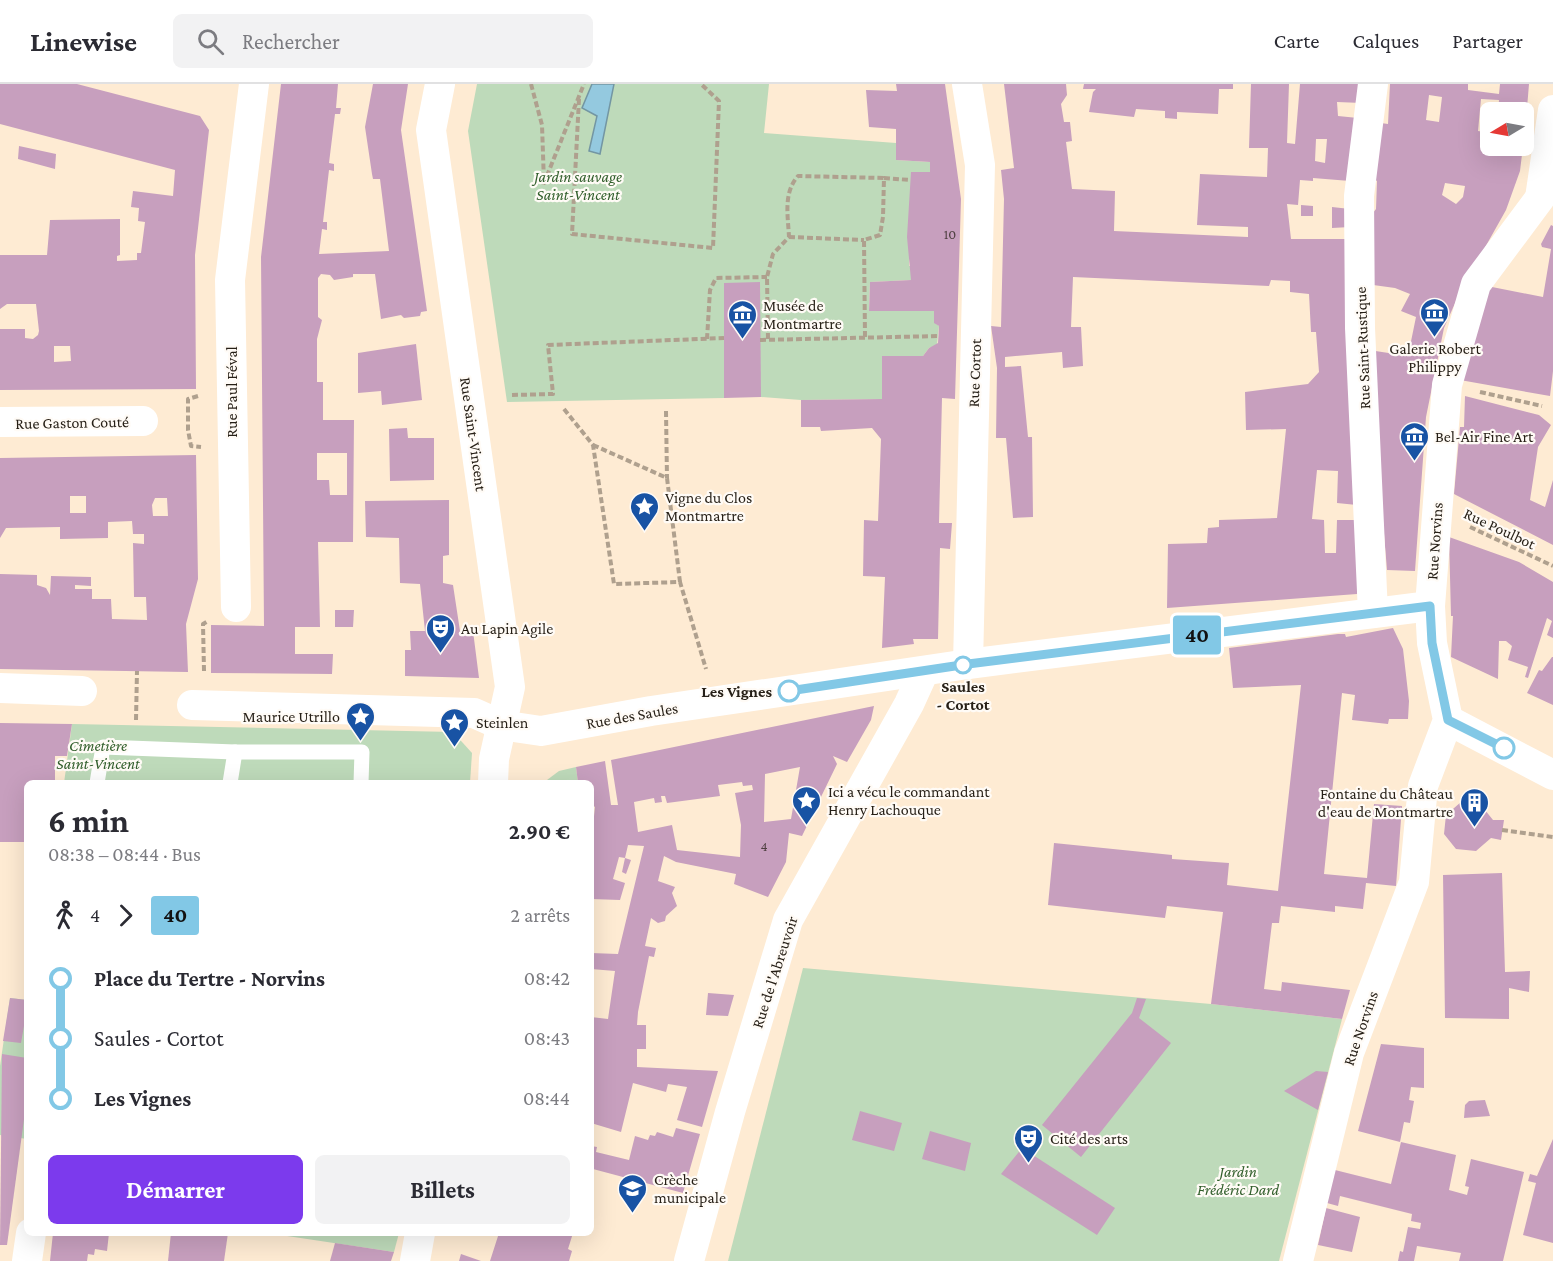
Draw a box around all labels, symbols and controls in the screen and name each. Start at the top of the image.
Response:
search box [173,14,593,68]
icon: search [194,25,227,58]
text: Linewise [30,26,137,57]
text: Rechercher [242,29,340,54]
text: Carte [1274,29,1319,53]
text: Calques [1352,29,1419,53]
text: Partager [1452,29,1523,53]
north arrow [1480,102,1534,156]
map controls [1480,102,1534,156]
park label: Jardin sauvage Saint-Vincent [531,168,622,203]
house number: 10 [944,226,956,242]
street label: Rue Saint-Rustique [1352,286,1374,410]
museum icon: Galerie Robert Philippy [1419,296,1451,338]
place label: Musée de Montmartre [763,297,842,332]
museum icon: Musée de Montmartre [726,298,758,340]
street label: Rue Cortot [965,338,984,408]
place label: Galerie Robert Philippy [1389,340,1481,376]
street label: Rue Paul Féval [223,346,240,438]
street label: Rue Saint-Vincent [457,376,490,493]
street label: Rue Gaston Couté [15,413,129,432]
museum icon: Bel-Air Fine Art [1398,420,1430,462]
place label: Bel-Air Fine Art [1435,428,1534,445]
place label: Vigne du Clos Montmartre [665,489,752,524]
place icon: Vigne du Clos Montmartre [628,490,660,532]
street label: Rue Norvins [1423,502,1446,580]
street label: Rue Poulbot [1461,504,1539,553]
theatre icon: Au Lapin Agile [424,612,456,654]
line badge: 40 [1170,616,1224,654]
place label: Au Lapin Agile [461,620,553,638]
text: 40 [1185,623,1209,647]
marker: Saules - Cortot [954,656,972,674]
place label: Saules - Cortot [936,678,990,713]
marker: Les Vignes [778,680,800,702]
place label: Les Vignes [701,683,772,700]
street label: Rue des Saules [585,699,679,732]
place icon: Maurice Utrillo [345,700,377,742]
place icon: Steinlen [439,706,471,748]
place label: Maurice Utrillo [243,708,340,725]
place label: Steinlen [476,714,529,731]
park label: Cimetière Saint-Vincent [56,737,140,772]
unlabelled marker [1493,737,1515,759]
place label: Ici a vécu le commandant Henry Lachouque [828,783,990,819]
place icon: Ici a vécu le commandant Henry Lachouque [791,784,823,826]
place label: Fontaine du Château d'eau de Montmartre [1318,785,1454,820]
building icon: Fontaine du Château d'eau de Montmartre [1458,786,1490,828]
text: 6 min [48,802,129,839]
text: 2.90 € [509,819,570,844]
house number: 4 [760,838,768,854]
text: 08:38 – 08:44 · Bus [48,843,201,865]
icon: walk [48,899,81,932]
icon: forward [109,899,142,932]
text: 40 [163,903,187,927]
text: 4 [90,904,100,926]
text: 2 arrêts [511,904,570,926]
street label: Rue de l'Abreuvoir [748,914,801,1030]
text: Place du Tertre - Norvins [94,966,325,991]
text: 08:42 [524,967,570,989]
street label: Rue Norvins [1340,989,1381,1068]
text: Saules - Cortot [94,1026,223,1051]
text: 08:43 [524,1027,570,1049]
text: Les Vignes [94,1086,191,1111]
text: 08:44 [523,1087,570,1109]
theatre icon: Cité des arts [1013,1122,1045,1164]
place label: Cité des arts [1050,1130,1128,1147]
button: Démarrer [48,1155,303,1224]
button: Billets [315,1155,570,1224]
park label: Jardin Frédéric Dard [1197,1163,1280,1198]
place label: Crèche municipale [654,1171,726,1207]
school or university icon: Crèche municipale [617,1172,649,1214]

